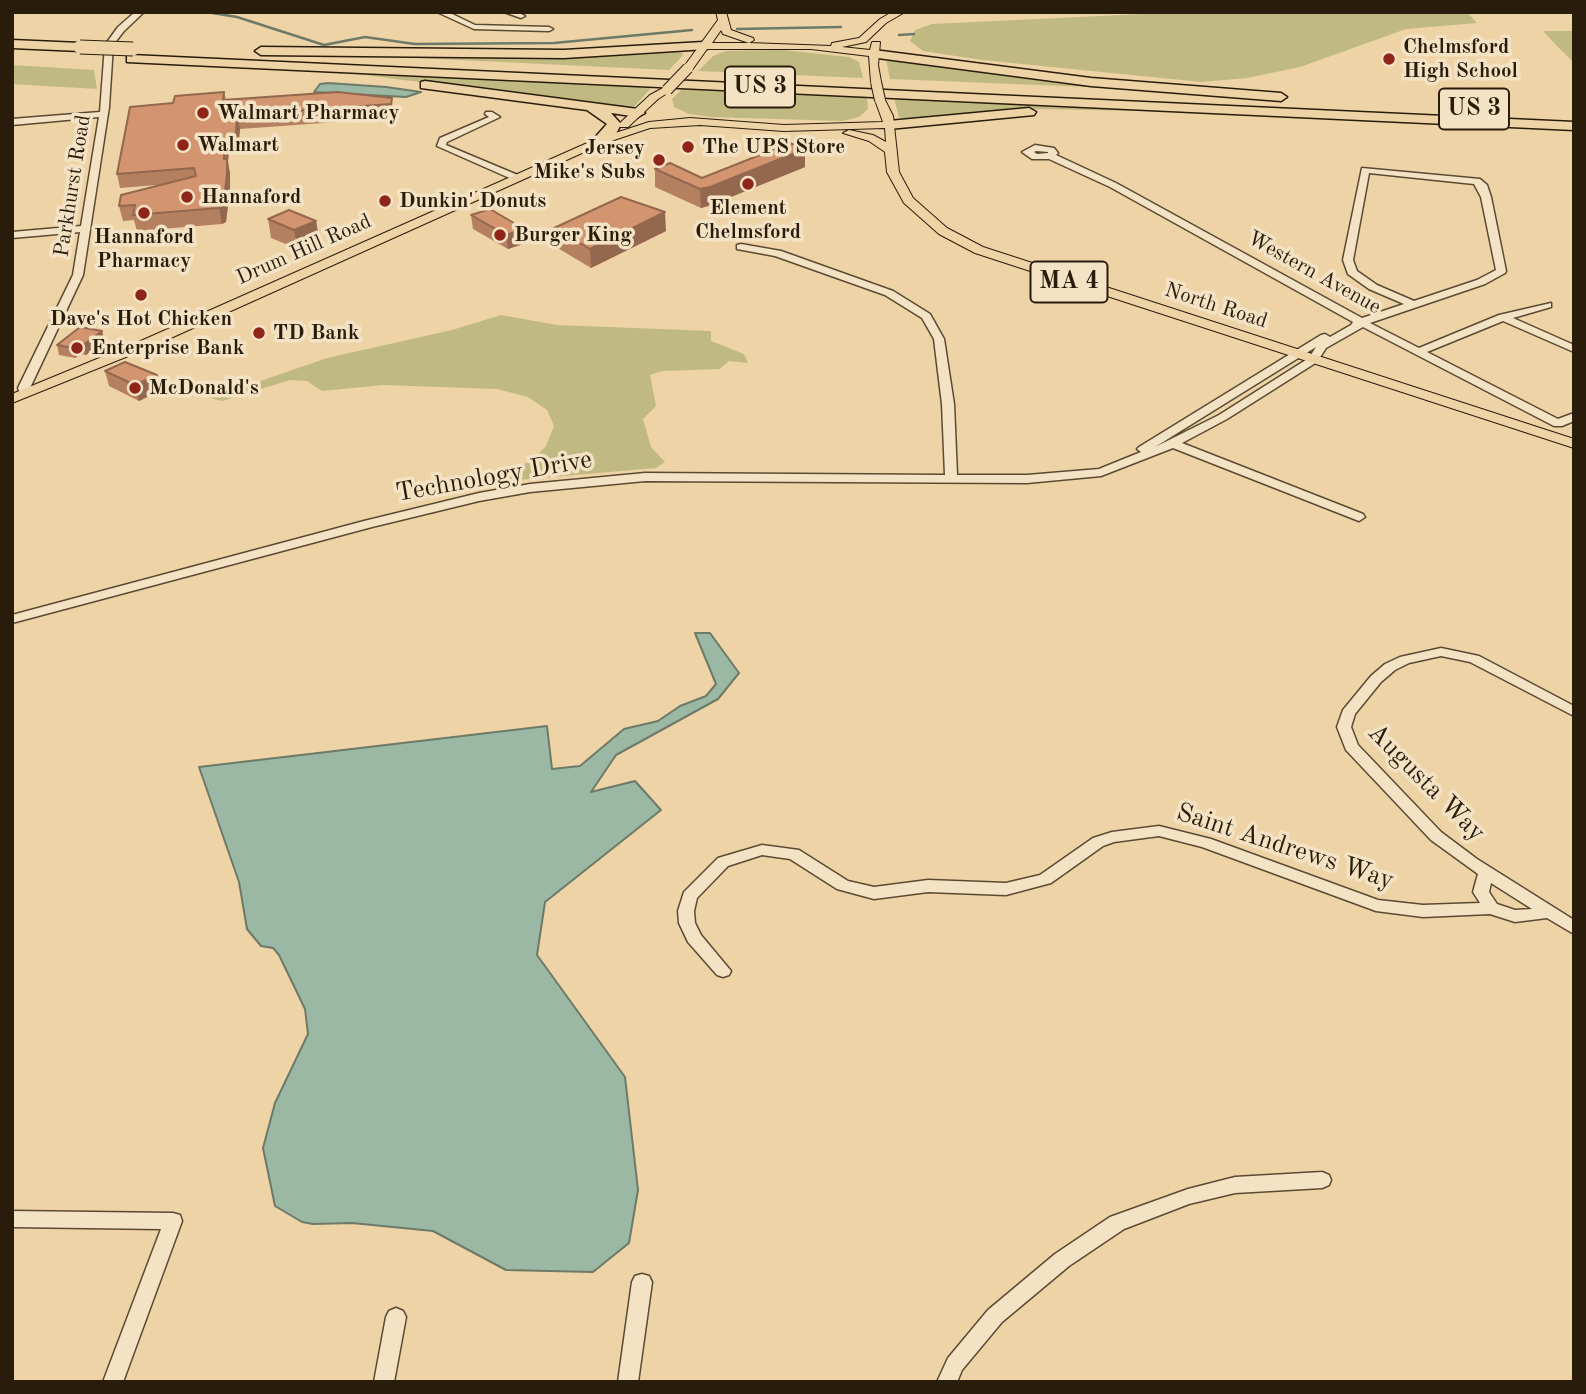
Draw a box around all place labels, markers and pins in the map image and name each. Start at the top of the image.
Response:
place label: Chelmsford High School [1403,34,1518,84]
marker: Chelmsford High School [1381,51,1397,67]
place label: Walmart Pharmacy [217,100,399,126]
marker: Walmart Pharmacy [195,105,211,121]
place label: Walmart [197,132,279,158]
place label: The UPS Store [702,134,845,160]
place label: Jersey Mike's Subs [534,135,645,185]
marker: Walmart [175,137,191,153]
marker: The UPS Store [680,139,696,155]
marker: Jersey Mike's Subs [651,152,667,168]
marker: Element Chelmsford [740,176,756,192]
place label: Hannaford [201,184,301,210]
place label: Dunkin' Donuts [399,188,546,214]
marker: Hannaford [179,189,195,205]
marker: Dunkin' Donuts [377,193,393,209]
place label: Element Chelmsford [695,195,801,245]
marker: Hannaford Pharmacy [136,205,152,221]
place label: Burger King [514,222,632,248]
place label: Hannaford Pharmacy [94,224,194,274]
marker: Burger King [492,227,508,243]
marker: Dave's Hot Chicken [133,287,149,303]
place label: Dave's Hot Chicken [50,306,232,332]
place label: TD Bank [273,320,359,346]
marker: TD Bank [251,325,267,341]
place label: Enterprise Bank [91,335,244,361]
marker: Enterprise Bank [69,340,85,356]
place label: McDonald's [149,375,259,401]
marker: McDonald's [127,380,143,396]

